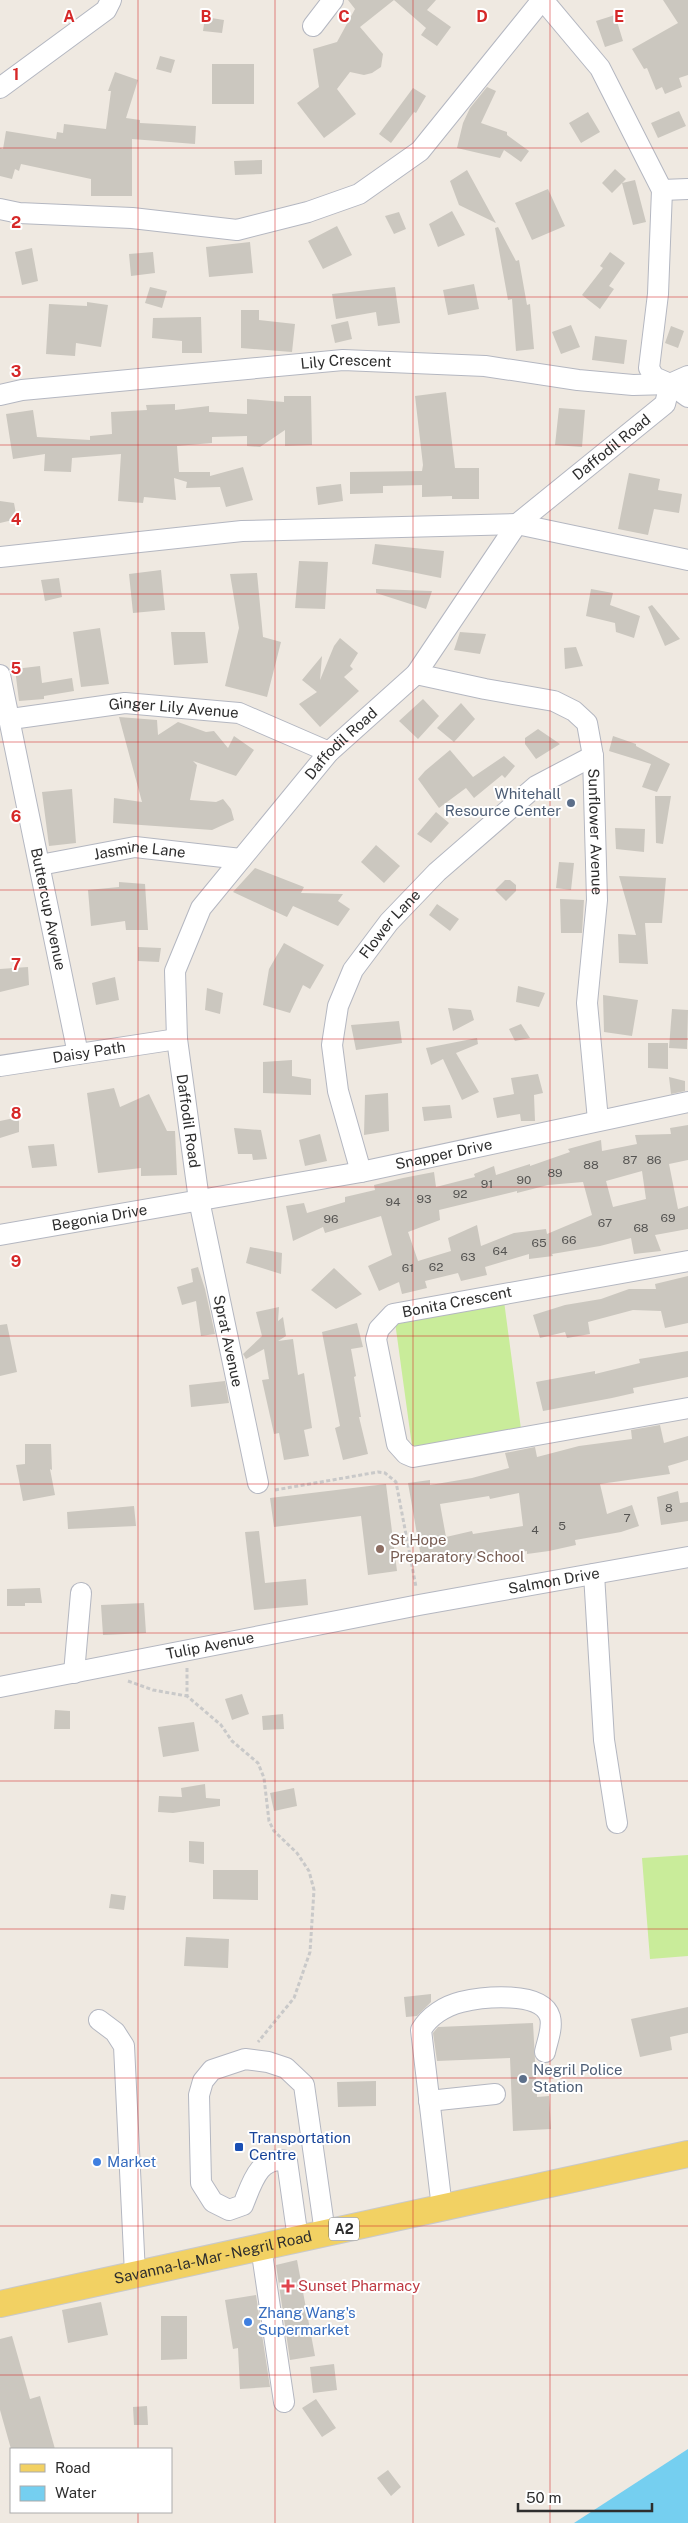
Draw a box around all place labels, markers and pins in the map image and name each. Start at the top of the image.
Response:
place label: Whitehall Resource Center [445,785,561,819]
marker: Whitehall Resource Center [565,797,577,809]
place label: St Hope Preparatory School [390,1531,525,1565]
marker: St Hope Preparatory School [374,1543,386,1555]
place label: Negril Police Station [533,2061,623,2095]
marker: Negril Police Station [517,2073,529,2085]
place label: Transportation Centre [249,2129,351,2163]
marker: Transportation Centre [233,2141,245,2153]
place label: Market [107,2153,157,2170]
marker: Market [91,2156,103,2168]
place label: Sunset Pharmacy [298,2277,420,2294]
marker: Sunset Pharmacy [282,2280,294,2292]
place label: Zhang Wang's Supermarket [258,2304,356,2338]
marker: Zhang Wang's Supermarket [242,2316,254,2328]

